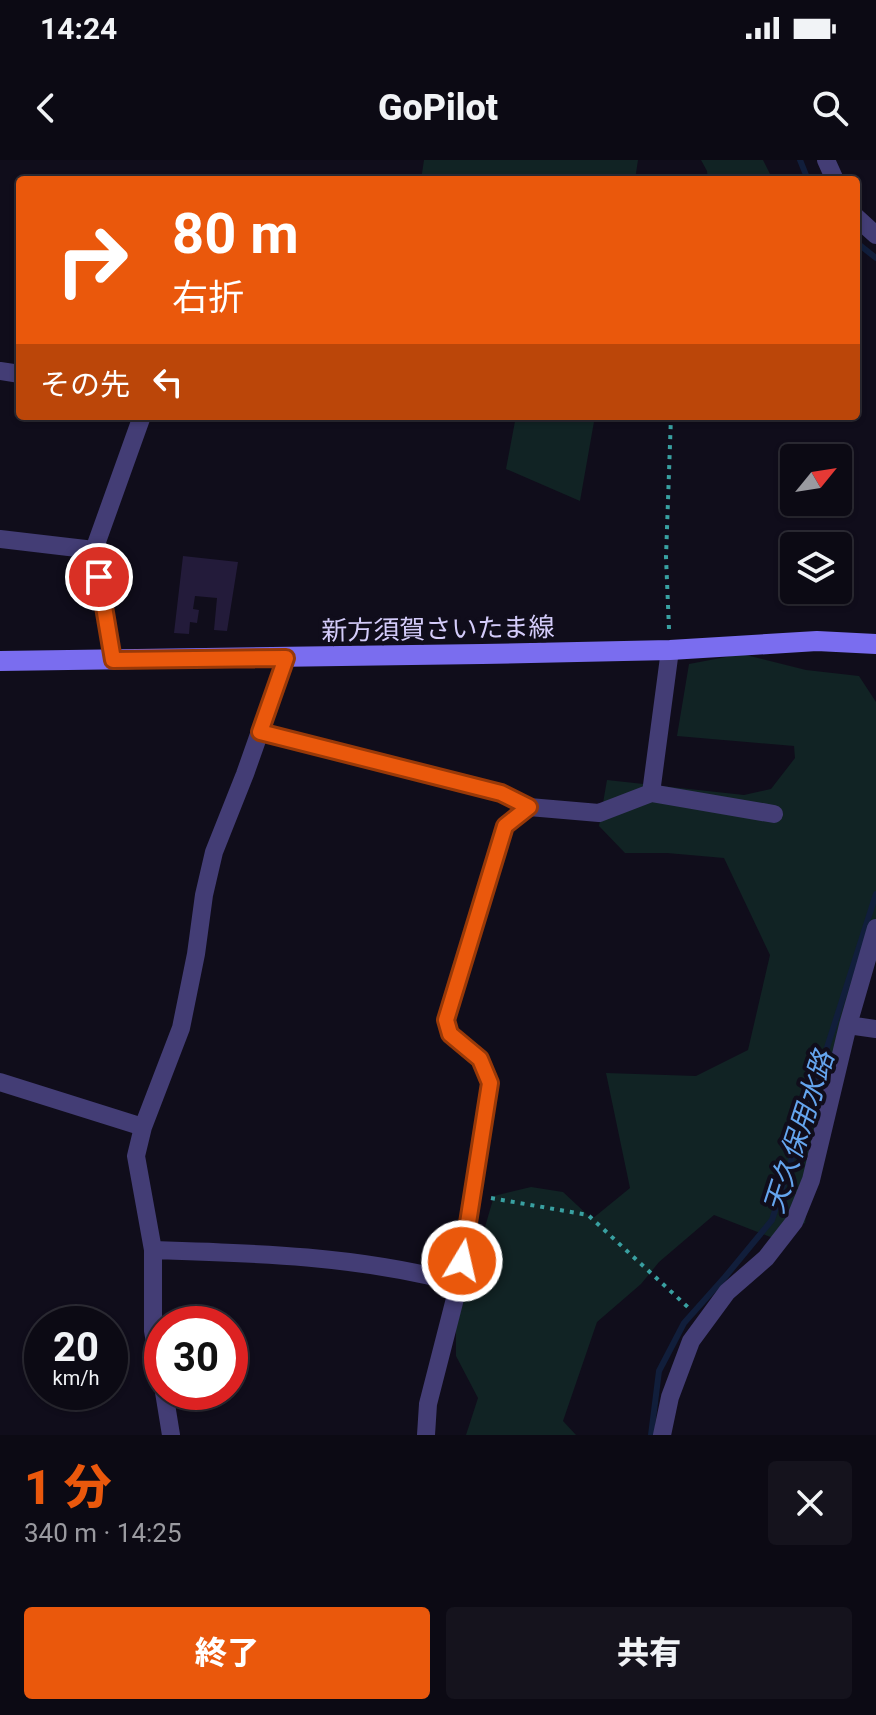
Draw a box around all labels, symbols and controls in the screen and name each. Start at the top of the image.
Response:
text: 14:24 [40,11,117,46]
icon: back [24,86,68,130]
icon: search [808,86,852,130]
text: GoPilot [378,87,498,129]
text: 80 m [172,201,299,267]
icon: right [40,208,144,312]
text: 右折 [172,277,244,319]
icon: left [146,360,190,404]
text: その先 [40,367,130,402]
north arrow [780,444,852,516]
map controls [780,444,852,604]
button: layers [780,532,852,604]
pin [65,543,133,611]
icon: arrive [77,555,121,599]
street label: 新方須賀さいたま線 [321,612,555,646]
water label: 天久保用水路 [757,1045,841,1217]
position arrow [420,1219,504,1303]
speed limit sign: 30 [144,1306,248,1410]
text: 20 [53,1324,99,1371]
text: km/h [53,1366,99,1390]
text: 1 分 [24,1459,112,1516]
button: close [768,1461,852,1545]
text: 340 m · 14:25 [24,1518,182,1548]
button: 終了 [24,1607,430,1699]
button: 共有 [446,1607,852,1699]

